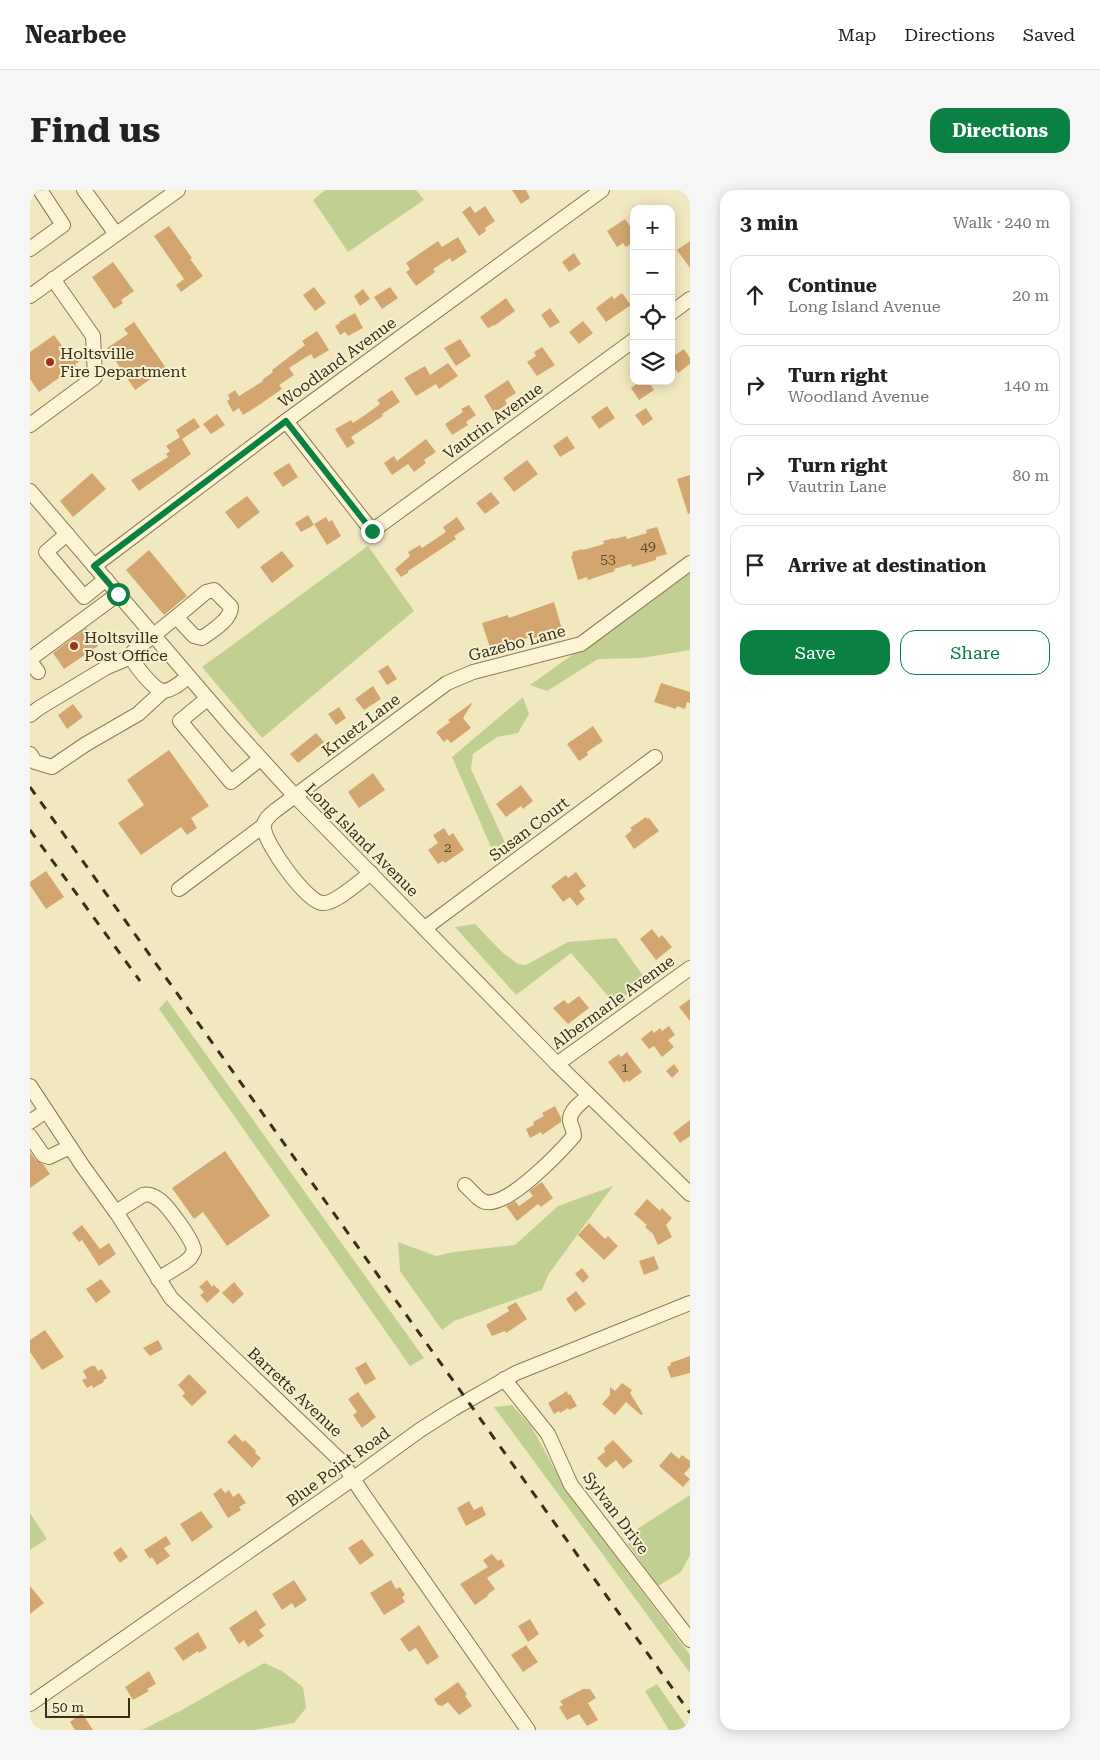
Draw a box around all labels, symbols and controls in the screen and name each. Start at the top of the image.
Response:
text: Nearbee [25,21,126,49]
text: Map [838,24,876,45]
text: Directions [904,24,995,45]
text: Saved [1023,24,1075,45]
button: Directions [930,108,1070,153]
text: Find us [30,110,160,151]
map controls [630,205,675,385]
button: + [630,205,675,250]
text: 3 min [740,211,798,235]
text: Walk · 240 m [953,213,1050,232]
button: − [630,250,675,295]
text: Continue [788,274,877,297]
icon: ahead [741,281,769,309]
text: 20 m [1012,286,1049,305]
button: locate [630,295,675,340]
text: Long Island Avenue [788,297,940,316]
street label: Woodland Avenue [274,313,400,411]
button: layers [630,340,675,385]
place label: Holtsville Fire Department [60,344,187,381]
marker: Holtsville Fire Department [44,356,56,368]
text: Turn right [788,364,888,387]
icon: right [741,371,769,399]
text: 140 m [1003,376,1049,395]
street label: Vautrin Avenue [440,378,547,463]
text: Woodland Avenue [788,387,929,406]
text: Turn right [788,454,888,477]
icon: right [741,461,769,489]
text: 80 m [1012,466,1049,485]
text: Vautrin Lane [788,477,887,496]
route end [361,520,384,543]
house number: 49 [640,538,656,554]
house number: 53 [600,551,616,567]
icon: arrive [741,551,769,579]
text: Arrive at destination [788,554,986,577]
route start [107,583,130,606]
street label: Gazebo Lane [466,621,568,665]
place label: Holtsville Post Office [84,628,168,665]
button: Save [740,630,890,675]
button: Share [900,630,1050,675]
marker: Holtsville Post Office [68,640,80,652]
street label: Kruetz Lane [318,689,404,760]
street label: Long Island Avenue [301,779,423,901]
street label: Susan Court [485,793,573,865]
house number: 2 [444,839,452,855]
street label: Albermarle Avenue [548,951,678,1053]
house number: 1 [621,1059,629,1075]
street label: Barretts Avenue [244,1343,346,1441]
street label: Blue Point Road [283,1423,393,1511]
street label: Sylvan Drive [579,1468,653,1558]
scale bar [45,1695,130,1718]
text: 50 m [52,1699,84,1715]

